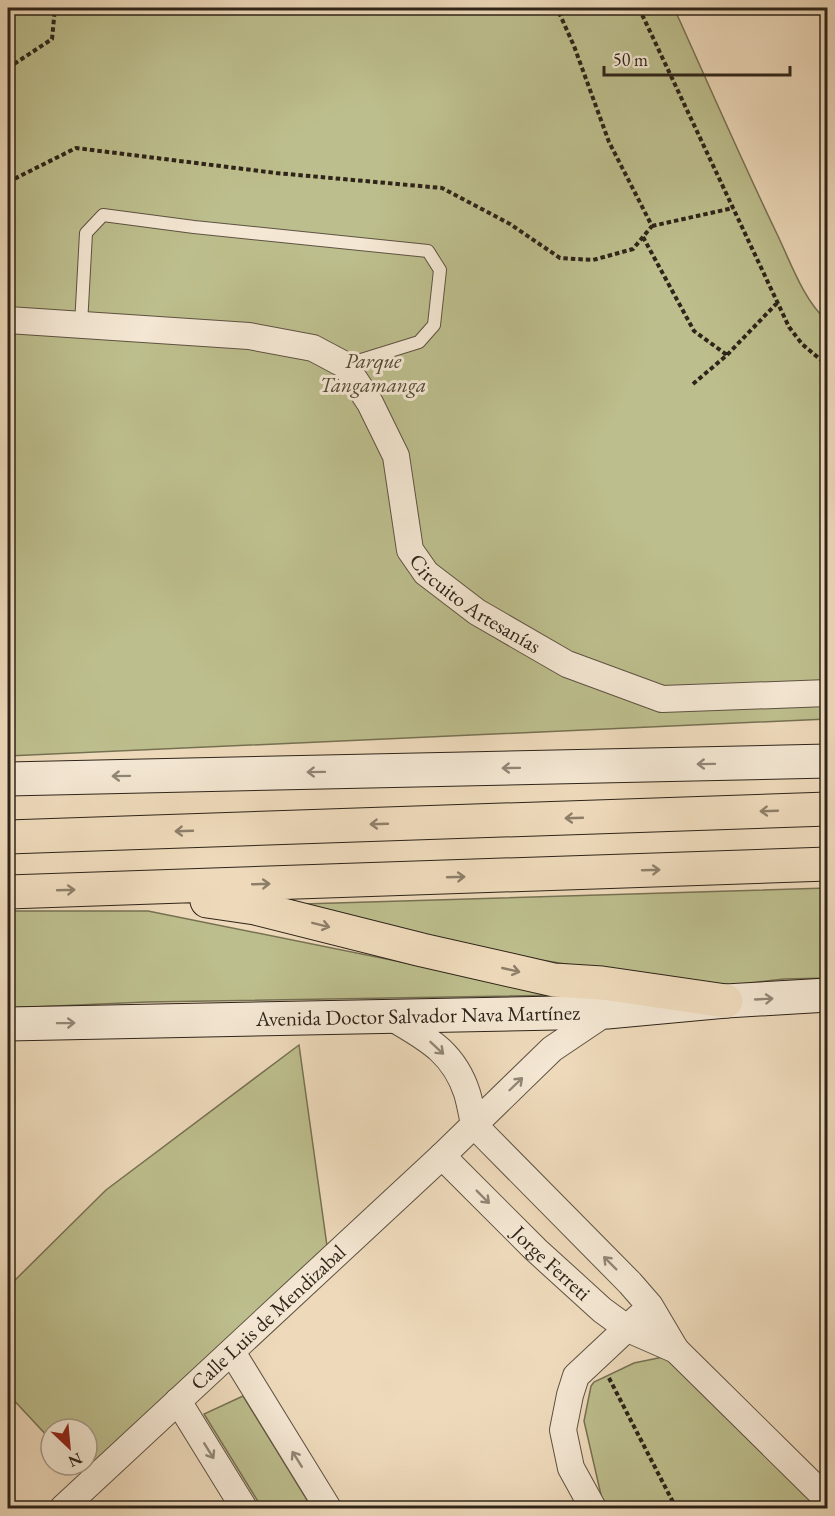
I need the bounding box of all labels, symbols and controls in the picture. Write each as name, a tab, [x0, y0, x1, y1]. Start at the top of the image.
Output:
scale bar	[604, 39, 790, 77]
text: 50 m	[613, 48, 648, 71]
park label: Parque Tangamanga	[320, 347, 426, 398]
street label: Circuito Artesanías	[404, 548, 546, 659]
one-way arrow	[697, 758, 717, 769]
one-way arrow	[502, 762, 522, 774]
one-way arrow	[307, 766, 327, 778]
one-way arrow	[112, 770, 132, 782]
one-way arrow	[760, 805, 780, 817]
one-way arrow	[565, 812, 585, 823]
one-way arrow	[370, 819, 390, 830]
one-way arrow	[175, 825, 195, 836]
one-way arrow	[640, 864, 660, 875]
one-way arrow	[445, 871, 465, 882]
one-way arrow	[250, 878, 270, 889]
one-way arrow	[55, 885, 75, 896]
one-way arrow	[311, 919, 330, 931]
one-way arrow	[500, 965, 520, 976]
one-way arrow	[754, 993, 774, 1004]
street label: Avenida Doctor Salvador Nava Martínez	[255, 999, 580, 1032]
one-way arrow	[55, 1017, 75, 1029]
one-way arrow	[430, 1041, 445, 1055]
one-way arrow	[508, 1077, 523, 1091]
one-way arrow	[476, 1190, 491, 1205]
street label: Jorge Ferreti	[505, 1218, 597, 1306]
street label: Calle Luis de Mendizabal	[185, 1238, 351, 1396]
one-way arrow	[603, 1255, 618, 1270]
north arrow	[39, 1417, 99, 1477]
one-way arrow	[203, 1442, 215, 1459]
text: N	[65, 1448, 86, 1472]
one-way arrow	[291, 1451, 303, 1468]

